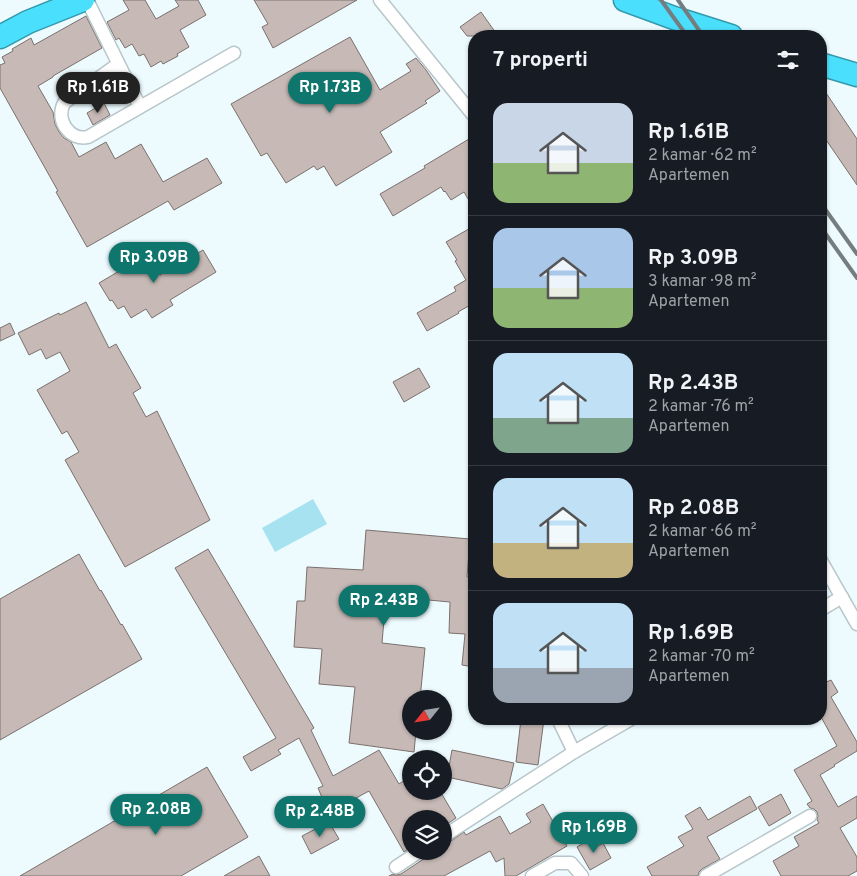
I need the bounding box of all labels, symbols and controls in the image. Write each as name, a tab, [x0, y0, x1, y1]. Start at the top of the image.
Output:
icon: filters	[774, 46, 802, 74]
text: 7 properti	[493, 47, 588, 74]
pin: Rp 1.61B	[46, 72, 150, 114]
pin: Rp 1.73B	[278, 72, 382, 114]
text: Rp 1.61B	[67, 78, 129, 98]
text: Rp 1.73B	[299, 78, 361, 98]
text: Rp 1.61B	[648, 119, 729, 146]
icon: home	[533, 123, 593, 183]
text: 2 kamar · 62 m²	[648, 146, 757, 166]
text: Apartemen	[648, 166, 729, 186]
pin: Rp 3.09B	[102, 242, 206, 284]
text: Rp 3.09B	[648, 245, 738, 272]
text: Rp 3.09B	[120, 248, 188, 268]
icon: home	[533, 248, 593, 308]
text: 3 kamar · 98 m²	[648, 272, 757, 292]
text: Apartemen	[648, 292, 729, 312]
text: Rp 2.43B	[648, 370, 738, 397]
icon: home	[533, 373, 593, 433]
text: 2 kamar · 76 m²	[648, 397, 754, 417]
text: Apartemen	[648, 417, 729, 437]
text: Rp 2.08B	[648, 495, 739, 522]
icon: home	[533, 498, 593, 558]
text: 2 kamar · 66 m²	[648, 522, 756, 542]
text: Apartemen	[648, 542, 729, 562]
pin: Rp 2.43B	[332, 584, 436, 627]
text: Rp 2.43B	[350, 591, 418, 611]
text: Rp 1.69B	[648, 620, 734, 647]
icon: home	[533, 623, 593, 683]
text: 2 kamar · 70 m²	[648, 647, 755, 667]
text: Apartemen	[648, 667, 729, 687]
north arrow	[402, 690, 452, 740]
map controls	[402, 690, 452, 860]
button: locate	[402, 750, 452, 800]
pin: Rp 2.08B	[104, 794, 208, 836]
pin: Rp 2.48B	[268, 796, 372, 838]
text: Rp 2.08B	[121, 800, 191, 820]
text: Rp 2.48B	[285, 802, 355, 822]
button: layers	[402, 810, 452, 860]
pin: Rp 1.69B	[542, 812, 646, 854]
text: Rp 1.69B	[561, 818, 627, 838]

